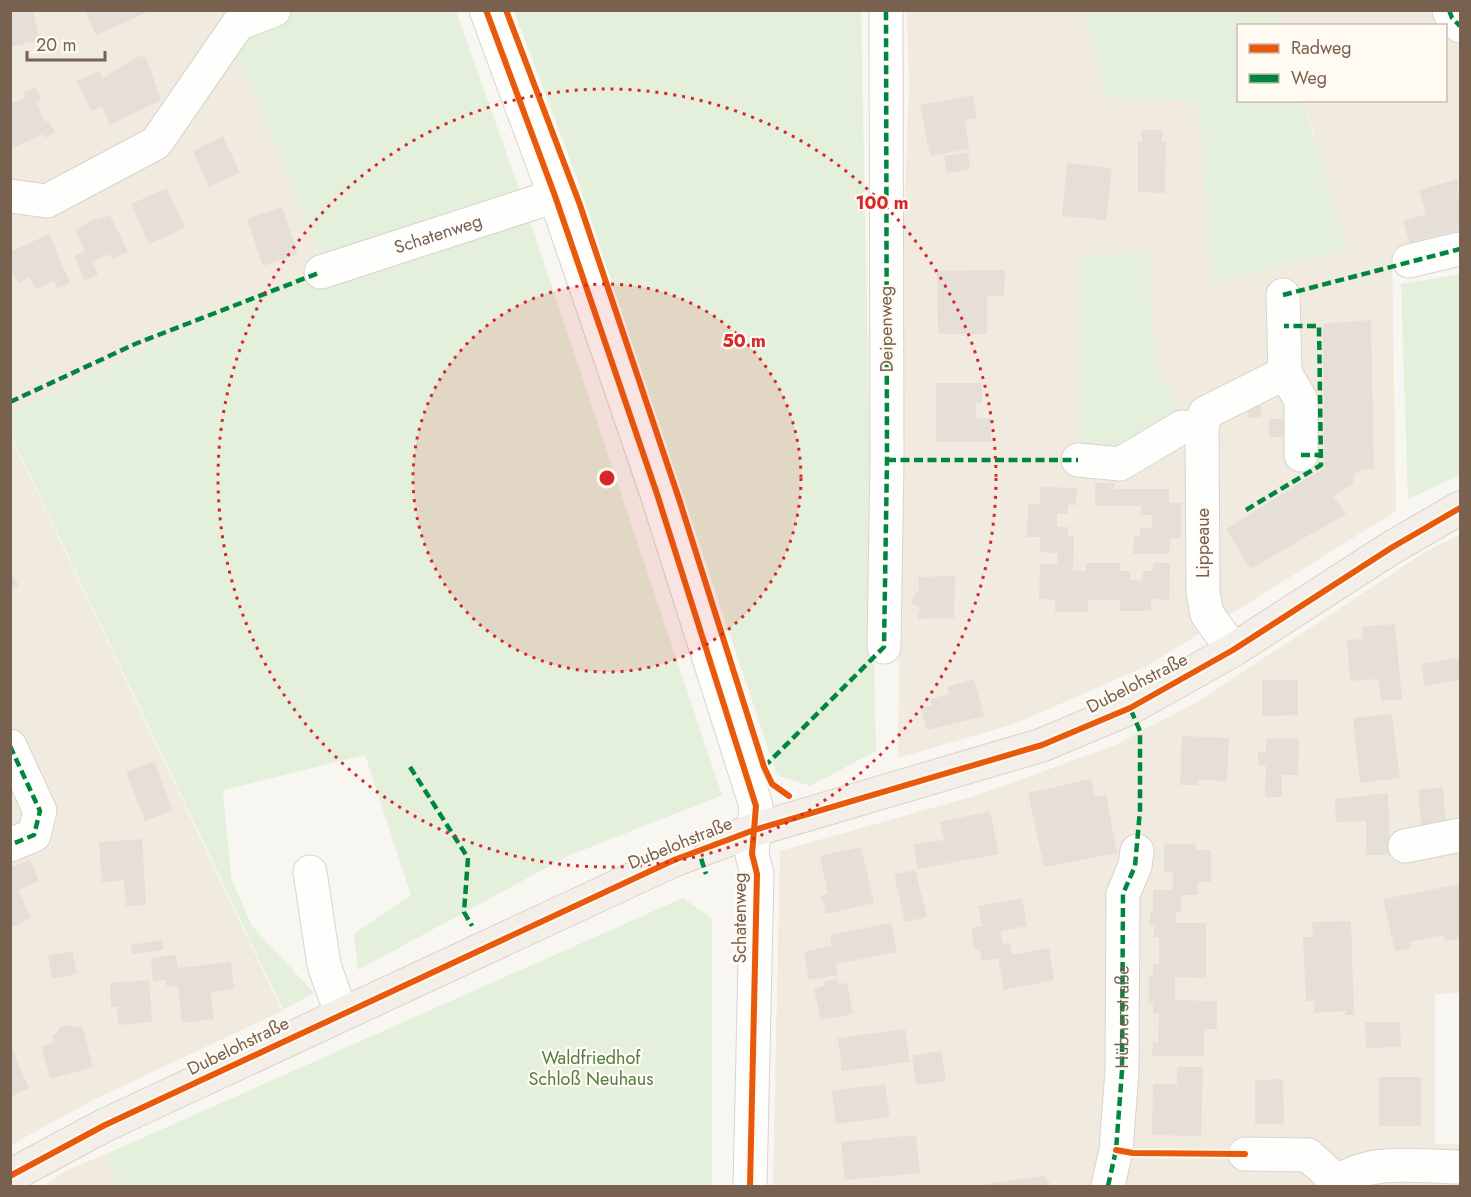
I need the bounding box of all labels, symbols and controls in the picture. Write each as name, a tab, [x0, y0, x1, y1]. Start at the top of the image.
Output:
scale bar	[27, 24, 105, 62]
legend	[1237, 24, 1447, 102]
text: 20 m	[36, 32, 76, 58]
text: Radweg	[1291, 35, 1352, 61]
text: Weg	[1291, 65, 1327, 91]
text: 100 m	[855, 190, 909, 216]
street label: Schatenweg	[391, 208, 485, 260]
street label: Deipenweg	[872, 285, 900, 373]
text: 50 m	[722, 328, 766, 354]
centre of rings	[597, 468, 617, 488]
street label: Lippeaue	[1190, 508, 1216, 578]
street label: Dubelohstraße	[1082, 646, 1192, 720]
street label: Dubelohstraße	[624, 810, 736, 876]
street label: Schatenweg	[727, 872, 753, 964]
street label: Hübnerstraße	[1109, 965, 1136, 1069]
street label: Dubelohstraße	[183, 1010, 293, 1082]
park label: Waldfriedhof Schloß Neuhaus	[529, 1045, 653, 1092]

